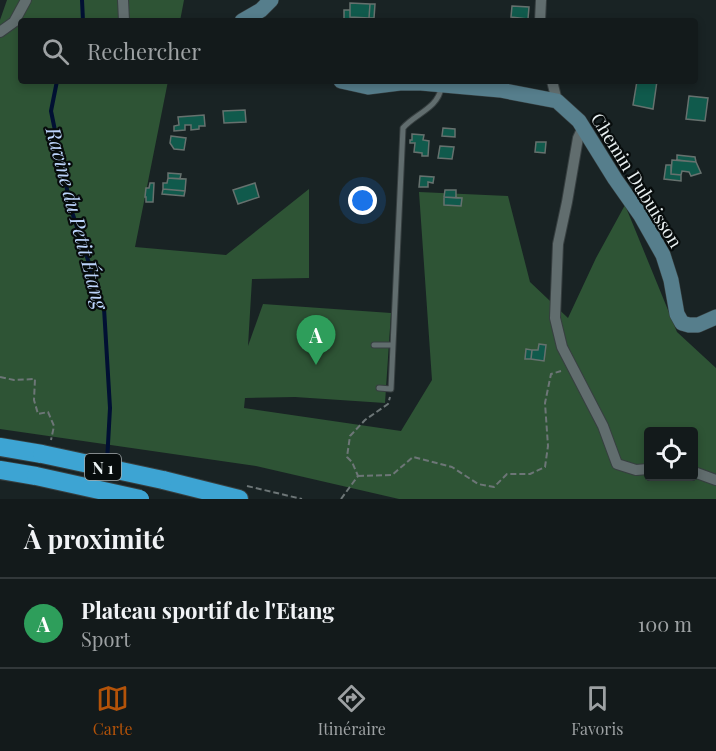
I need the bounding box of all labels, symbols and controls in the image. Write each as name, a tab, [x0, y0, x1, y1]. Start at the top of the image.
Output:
search box	[18, 18, 698, 84]
icon: search	[39, 35, 72, 68]
text: Rechercher	[87, 36, 201, 66]
street label: Chemin Dubuisson	[586, 108, 688, 252]
water label: Ravine du Petit Étang	[40, 123, 116, 314]
your location	[348, 186, 377, 215]
pin: A	[296, 316, 336, 365]
map controls	[644, 427, 698, 481]
button: locate	[644, 427, 698, 481]
road number: N 1	[85, 454, 121, 480]
text: À proximité	[24, 521, 165, 556]
text: Plateau sportif de l'Etang	[81, 595, 335, 625]
text: A	[37, 610, 50, 637]
text: 100 m	[638, 610, 692, 637]
text: Sport	[81, 625, 130, 652]
tab: Carte	[93, 682, 133, 739]
tab: Itinéraire	[318, 682, 386, 739]
tab: Favoris	[571, 682, 623, 739]

